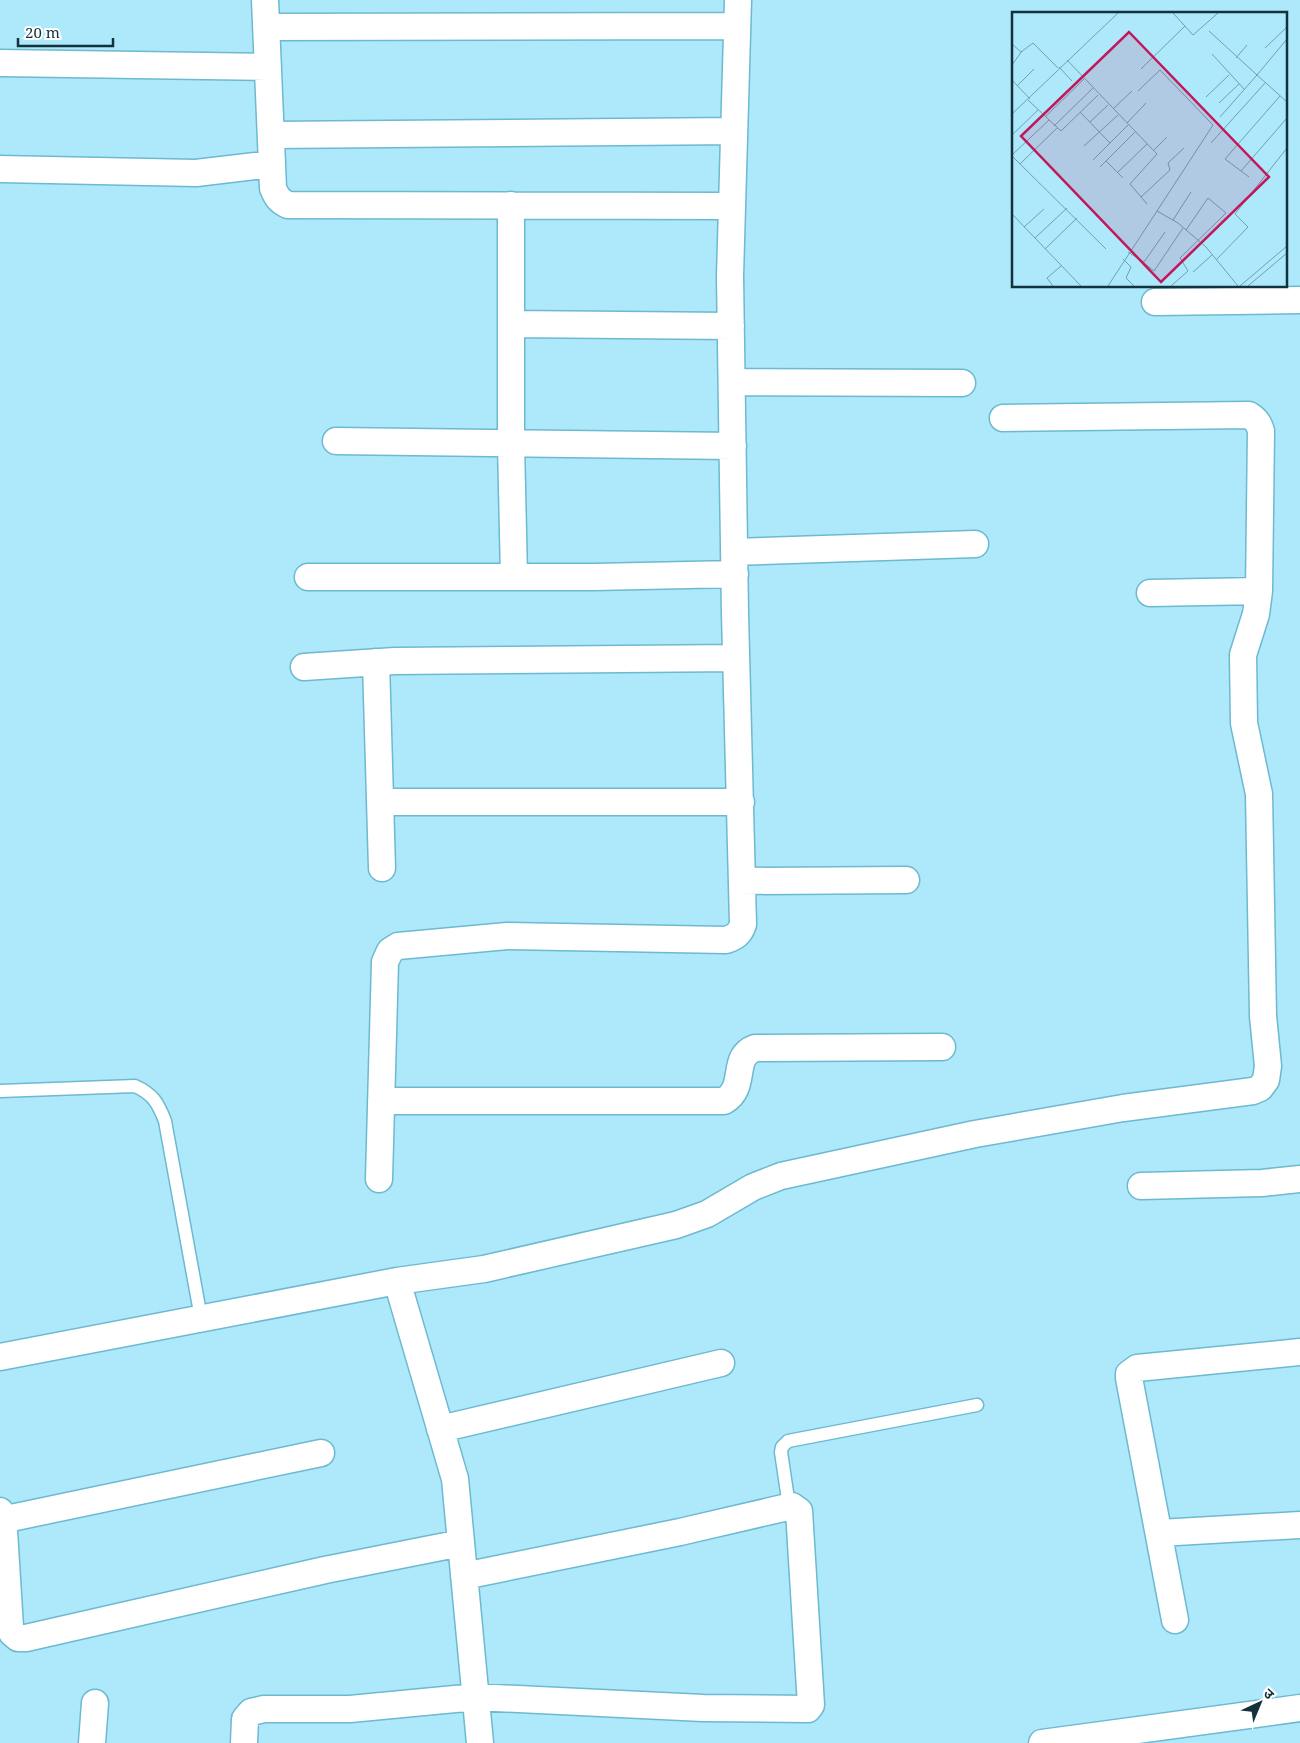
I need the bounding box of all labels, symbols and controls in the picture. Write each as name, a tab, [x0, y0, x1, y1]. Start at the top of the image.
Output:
inset map	[1012, 12, 1288, 288]
scale bar	[18, 15, 112, 47]
text: 20 m	[25, 22, 60, 42]
north arrow	[1235, 1678, 1285, 1728]
text: उ	[1260, 1684, 1280, 1704]

